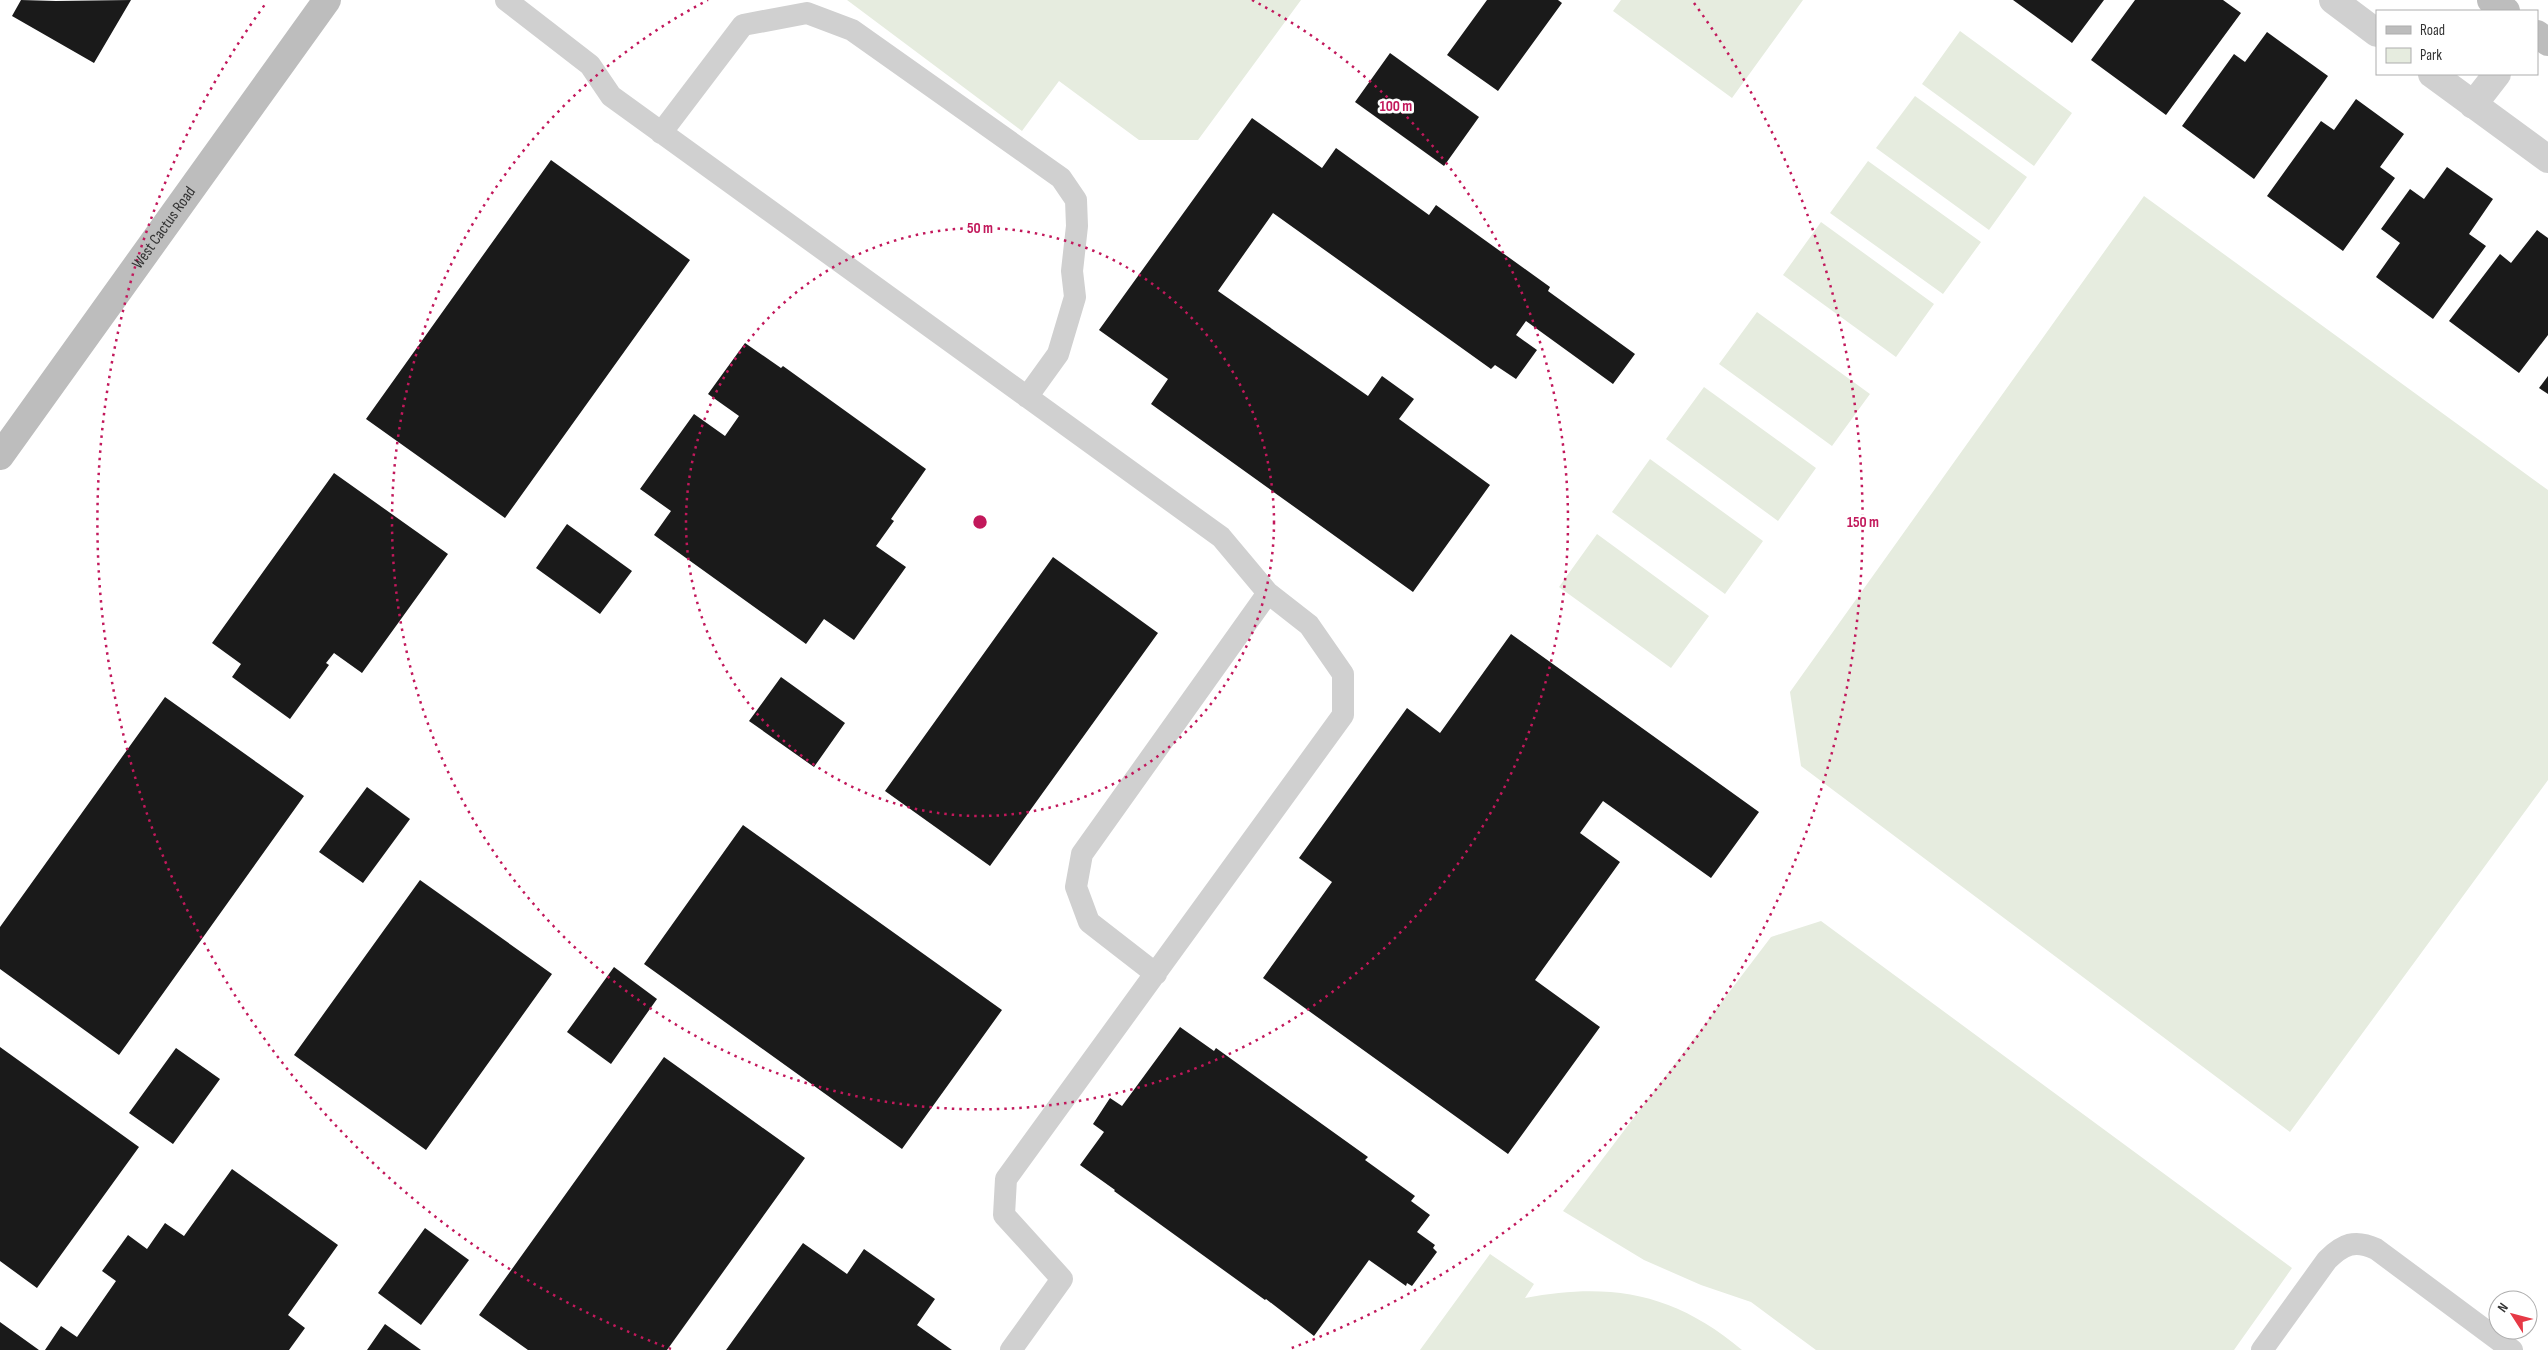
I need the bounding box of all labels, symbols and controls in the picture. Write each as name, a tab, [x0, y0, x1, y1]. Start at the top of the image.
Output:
legend	[2376, 10, 2538, 75]
text: Road	[2420, 21, 2445, 40]
text: Park	[2420, 46, 2442, 65]
text: 100 m	[1380, 97, 1412, 116]
street label: West Cactus Road	[128, 183, 200, 272]
text: 50 m	[967, 219, 993, 238]
centre of rings	[971, 513, 989, 531]
text: 150 m	[1847, 513, 1879, 532]
north arrow	[2488, 1290, 2538, 1340]
text: N	[2494, 1300, 2512, 1316]

